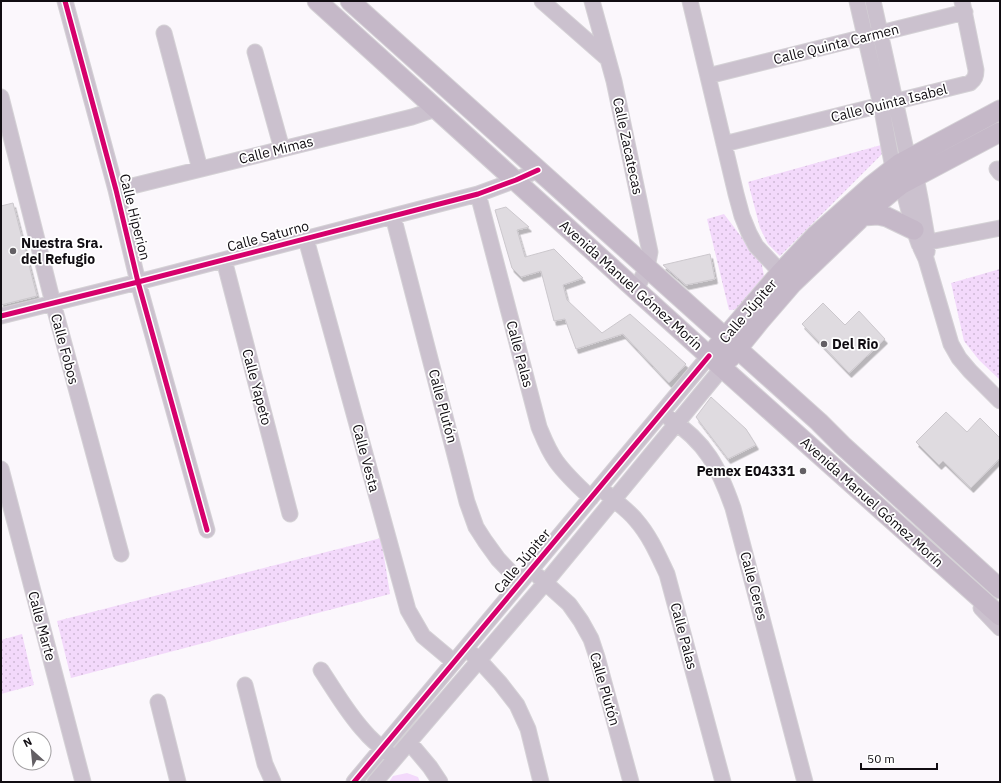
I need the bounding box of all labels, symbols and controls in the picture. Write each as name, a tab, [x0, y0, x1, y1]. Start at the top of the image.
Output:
street label: Calle Quinta Carmen	[771, 20, 901, 68]
street label: Calle Quinta Isabel	[829, 80, 949, 126]
street label: Calle Zacatecas	[609, 96, 647, 196]
street label: Calle Mimas	[237, 132, 315, 168]
street label: Calle Hiperion	[116, 172, 154, 262]
street label: Calle Saturno	[225, 216, 311, 256]
street label: Avenida Manuel Gómez Morín	[556, 216, 706, 354]
place label: Nuestra Sra. del Refugio	[21, 234, 103, 268]
marker: Nuestra Sra. del Refugio	[8, 246, 18, 256]
street label: Calle Júpiter	[715, 275, 781, 347]
street label: Calle Fobos	[47, 312, 83, 387]
street label: Calle Palas	[502, 319, 538, 390]
place label: Del Rio	[832, 335, 879, 353]
marker: Del Rio	[819, 339, 829, 349]
street label: Calle Yapeto	[238, 347, 276, 427]
street label: Calle Plutón	[425, 367, 461, 445]
street label: Calle Vesta	[348, 422, 384, 494]
street label: Avenida Manuel Gómez Morín	[797, 433, 947, 571]
place label: Pemex E04331	[696, 462, 796, 480]
marker: Pemex E04331	[798, 466, 808, 476]
street label: Calle Júpiter	[490, 525, 554, 597]
street label: Calle Ceres	[736, 550, 772, 623]
street label: Calle Marte	[24, 589, 60, 663]
street label: Calle Palas	[666, 601, 702, 672]
street label: Calle Plutón	[586, 650, 624, 728]
north arrow	[12, 731, 52, 771]
text: N	[21, 734, 34, 750]
scale bar	[861, 745, 937, 771]
text: 50 m	[867, 751, 895, 766]

